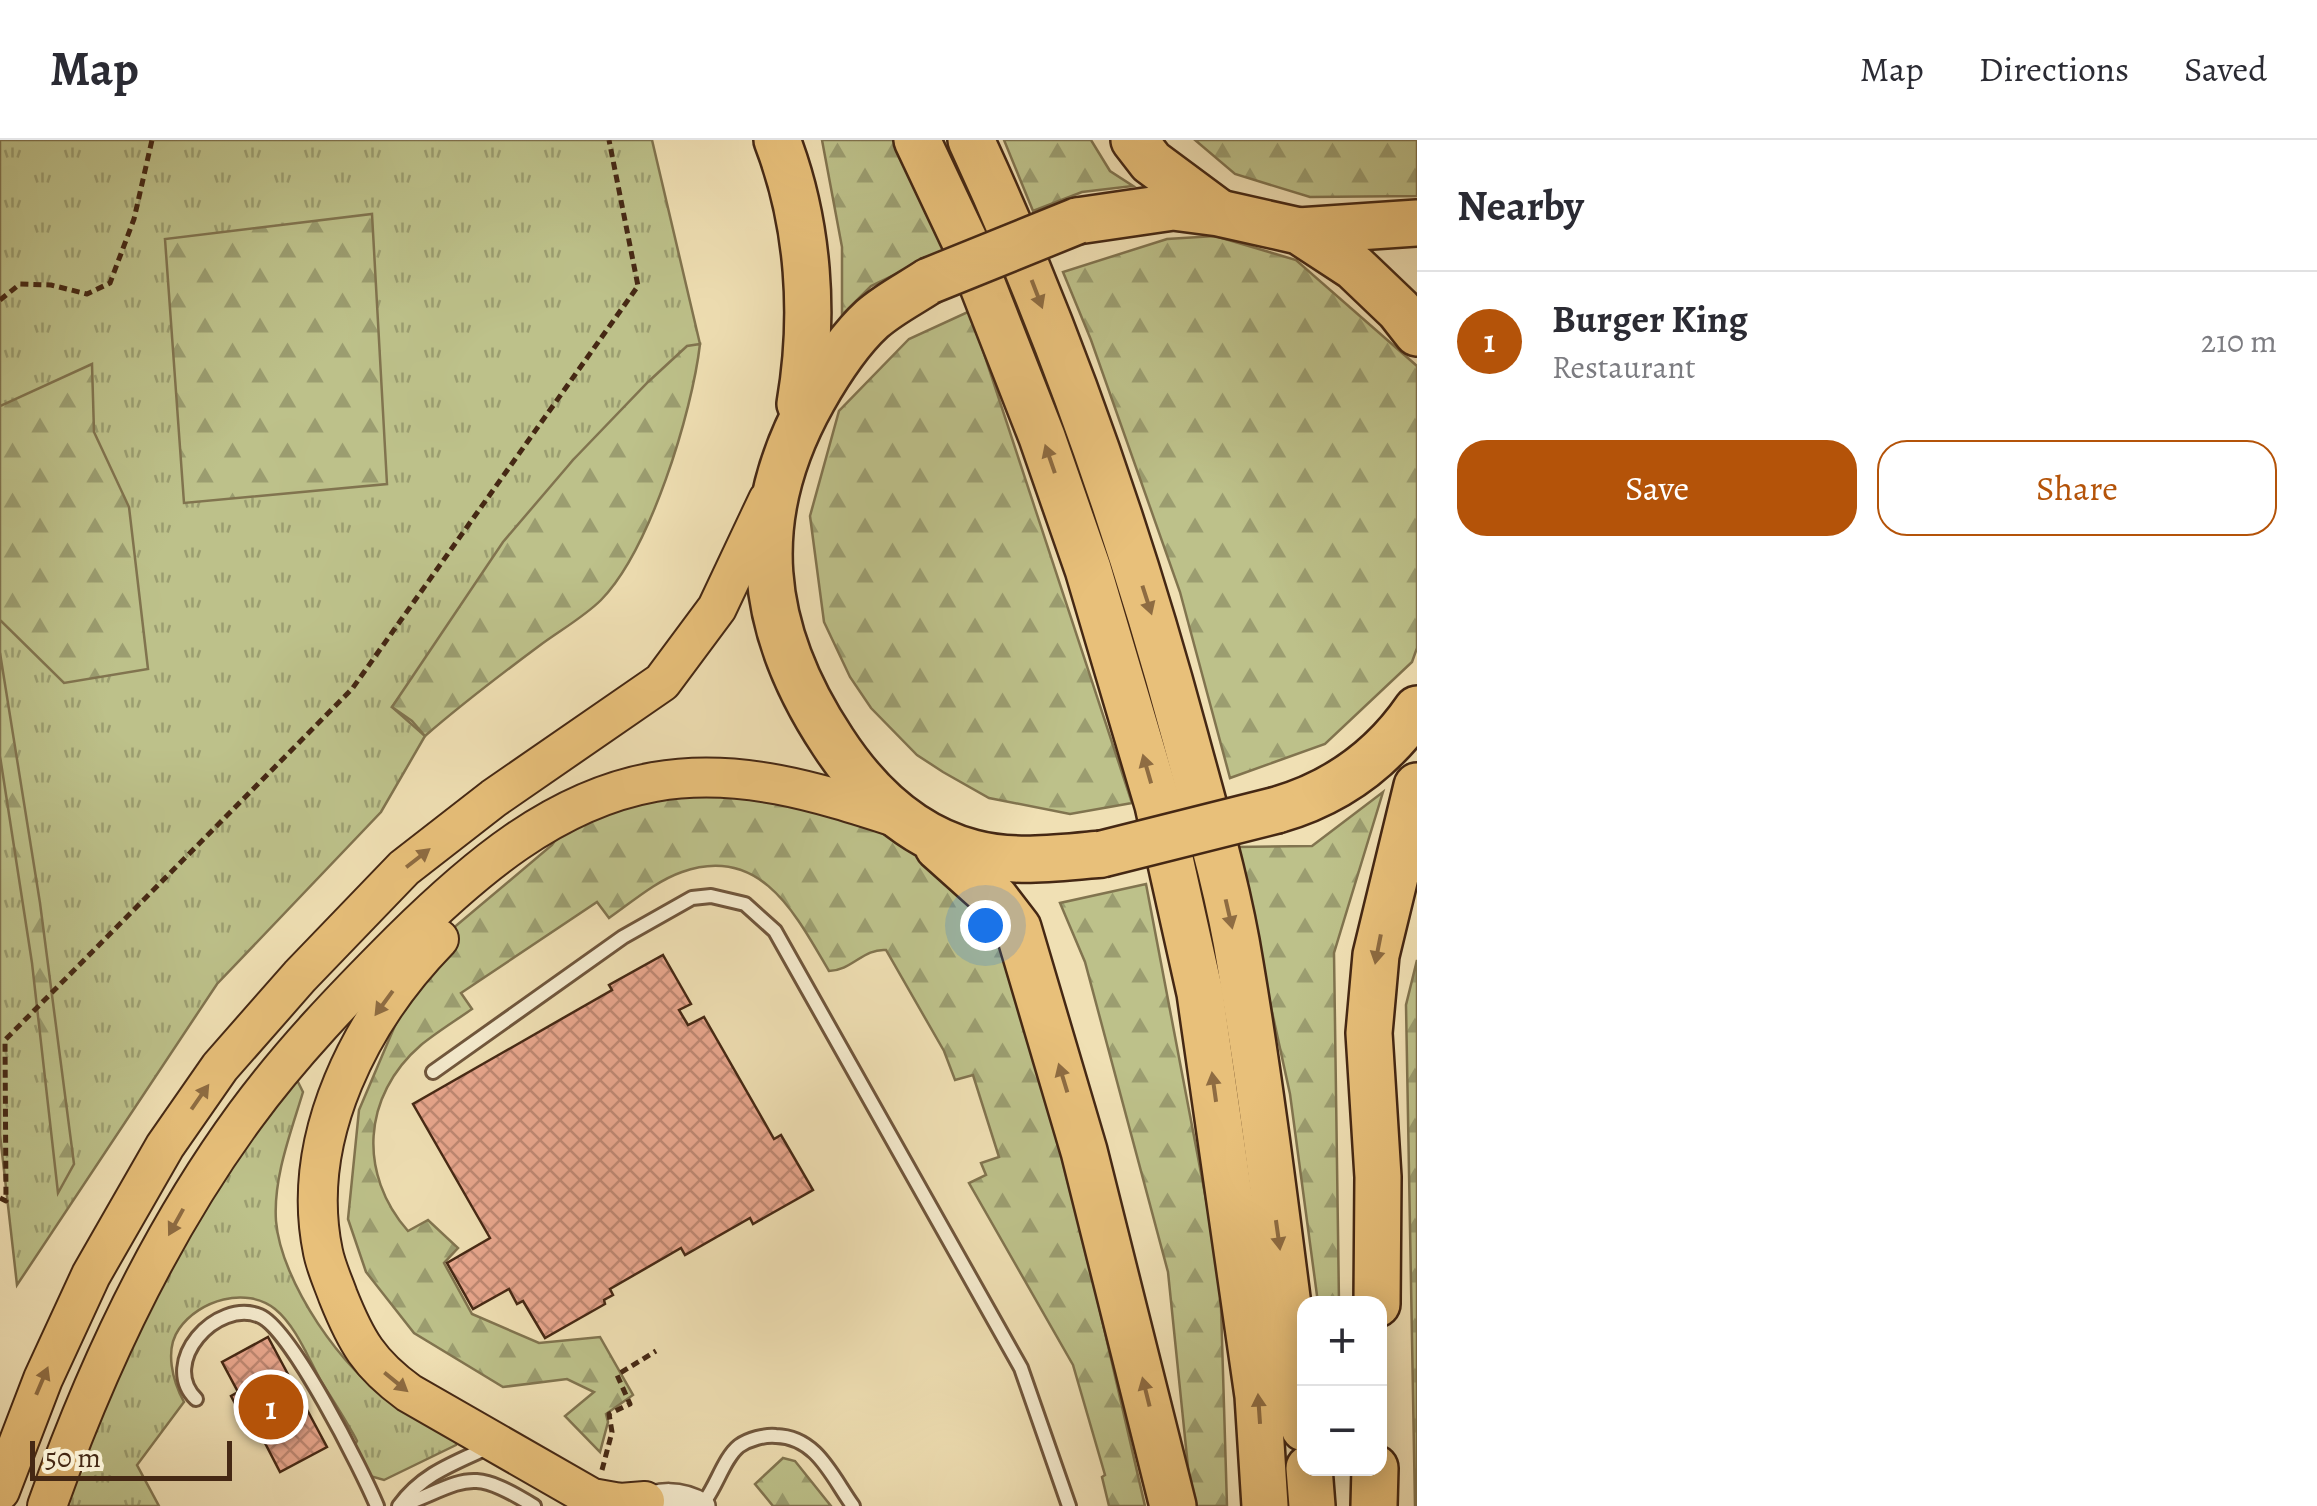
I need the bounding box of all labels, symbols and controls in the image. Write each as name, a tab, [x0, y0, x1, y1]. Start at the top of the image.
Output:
text: Map	[50, 36, 139, 102]
text: Map	[1860, 45, 1924, 93]
text: Directions	[1979, 45, 2129, 93]
text: Saved	[2184, 45, 2267, 93]
text: Nearby	[1457, 177, 1584, 234]
one-way arrow	[1030, 279, 1046, 309]
text: Burger King	[1552, 293, 1748, 345]
text: 1	[1484, 319, 1495, 363]
text: 210 m	[2201, 319, 2277, 363]
text: Restaurant	[1552, 345, 1696, 389]
button: Save	[1457, 440, 1857, 536]
button: Share	[1877, 440, 2277, 536]
one-way arrow	[1042, 444, 1057, 474]
one-way arrow	[1140, 585, 1155, 615]
one-way arrow	[1139, 753, 1154, 784]
one-way arrow	[405, 848, 431, 868]
one-way arrow	[1222, 899, 1237, 930]
your location	[960, 900, 1011, 951]
one-way arrow	[1370, 934, 1385, 965]
one-way arrow	[375, 990, 395, 1017]
one-way arrow	[1055, 1062, 1070, 1092]
one-way arrow	[1205, 1071, 1221, 1102]
one-way arrow	[190, 1084, 209, 1111]
one-way arrow	[167, 1207, 184, 1236]
one-way arrow	[1270, 1220, 1286, 1251]
map controls	[1297, 1296, 1387, 1476]
button: +	[1297, 1296, 1387, 1386]
one-way arrow	[35, 1366, 51, 1396]
pin: 1	[238, 1370, 304, 1444]
one-way arrow	[383, 1371, 408, 1392]
one-way arrow	[1138, 1376, 1154, 1407]
button: −	[1297, 1386, 1387, 1476]
one-way arrow	[1251, 1392, 1267, 1424]
scale bar	[30, 1436, 232, 1480]
text: 50 m	[45, 1439, 101, 1477]

